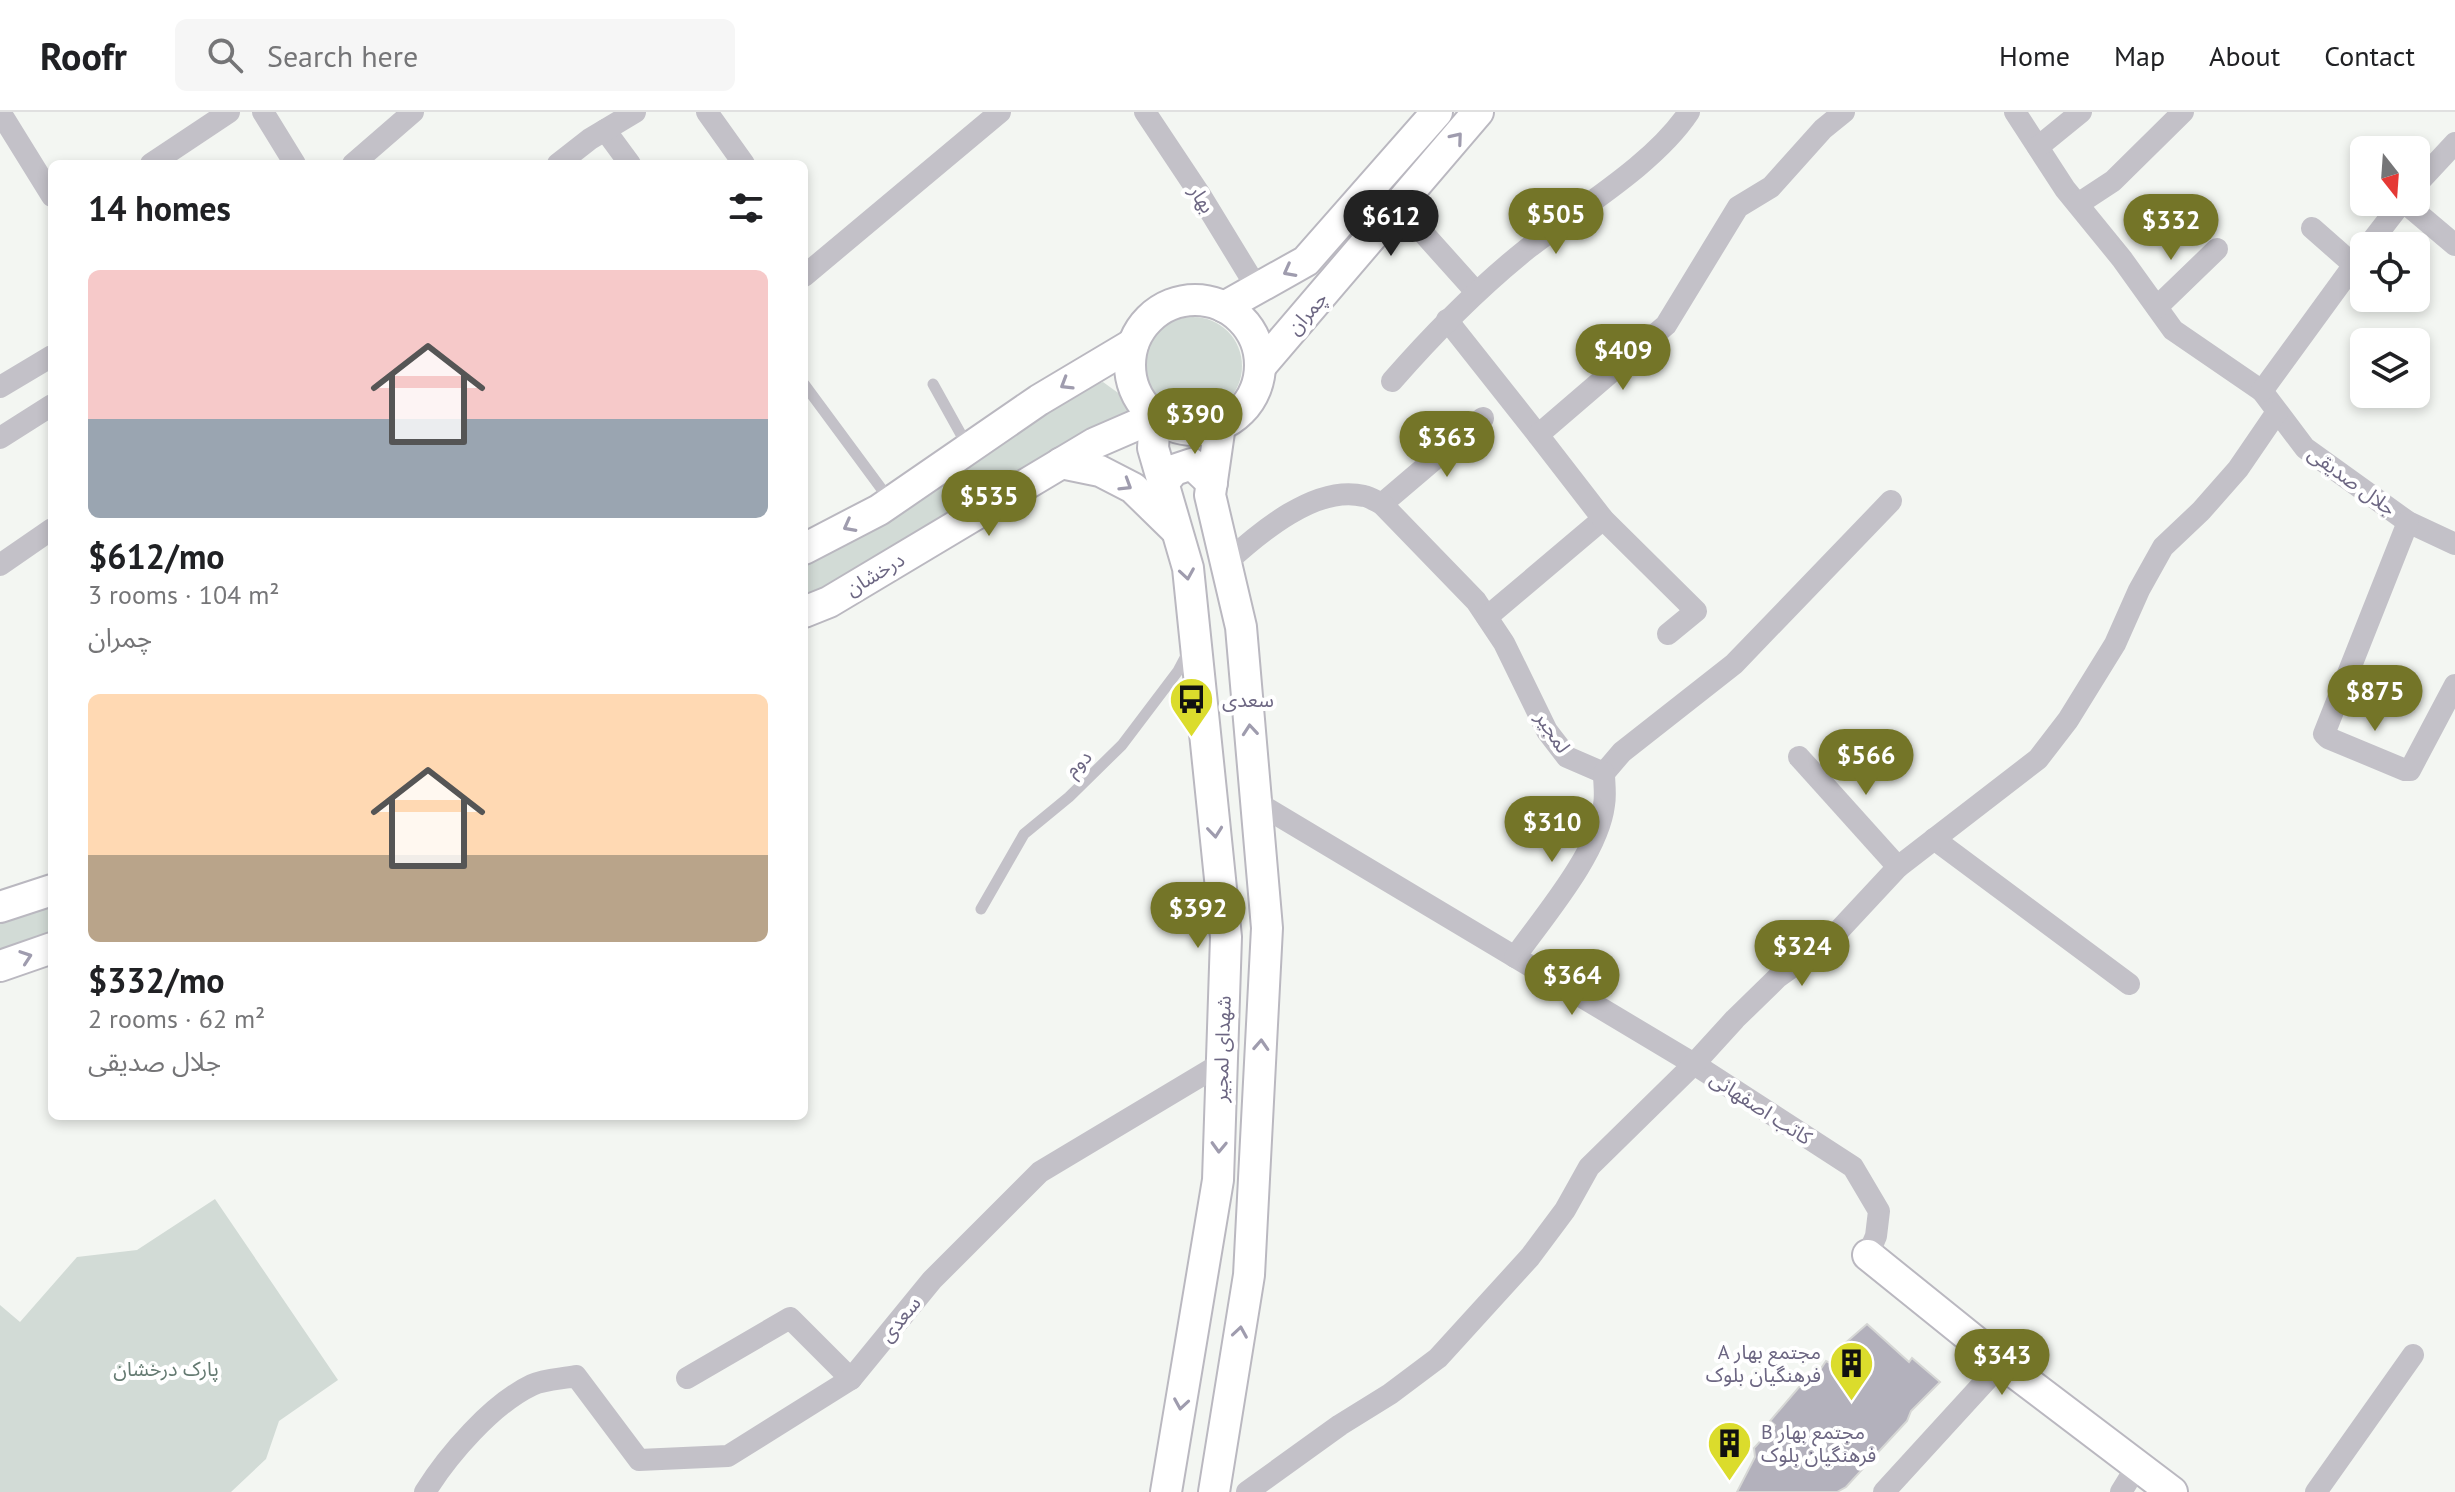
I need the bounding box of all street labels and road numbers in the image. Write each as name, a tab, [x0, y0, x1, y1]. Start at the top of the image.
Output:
street label: بهار	[1183, 179, 1221, 218]
street label: چمران	[1281, 286, 1333, 340]
street label: جلال صدیقی	[2303, 440, 2401, 522]
street label: درخشان	[841, 546, 909, 602]
street label: لمجیر	[1529, 705, 1576, 758]
street label: دوم	[1059, 744, 1099, 784]
street label: شهدای لمجیر	[1207, 995, 1237, 1104]
street label: کاتب اصفهانی	[1705, 1065, 1817, 1151]
street label: سعدی	[874, 1291, 926, 1347]

